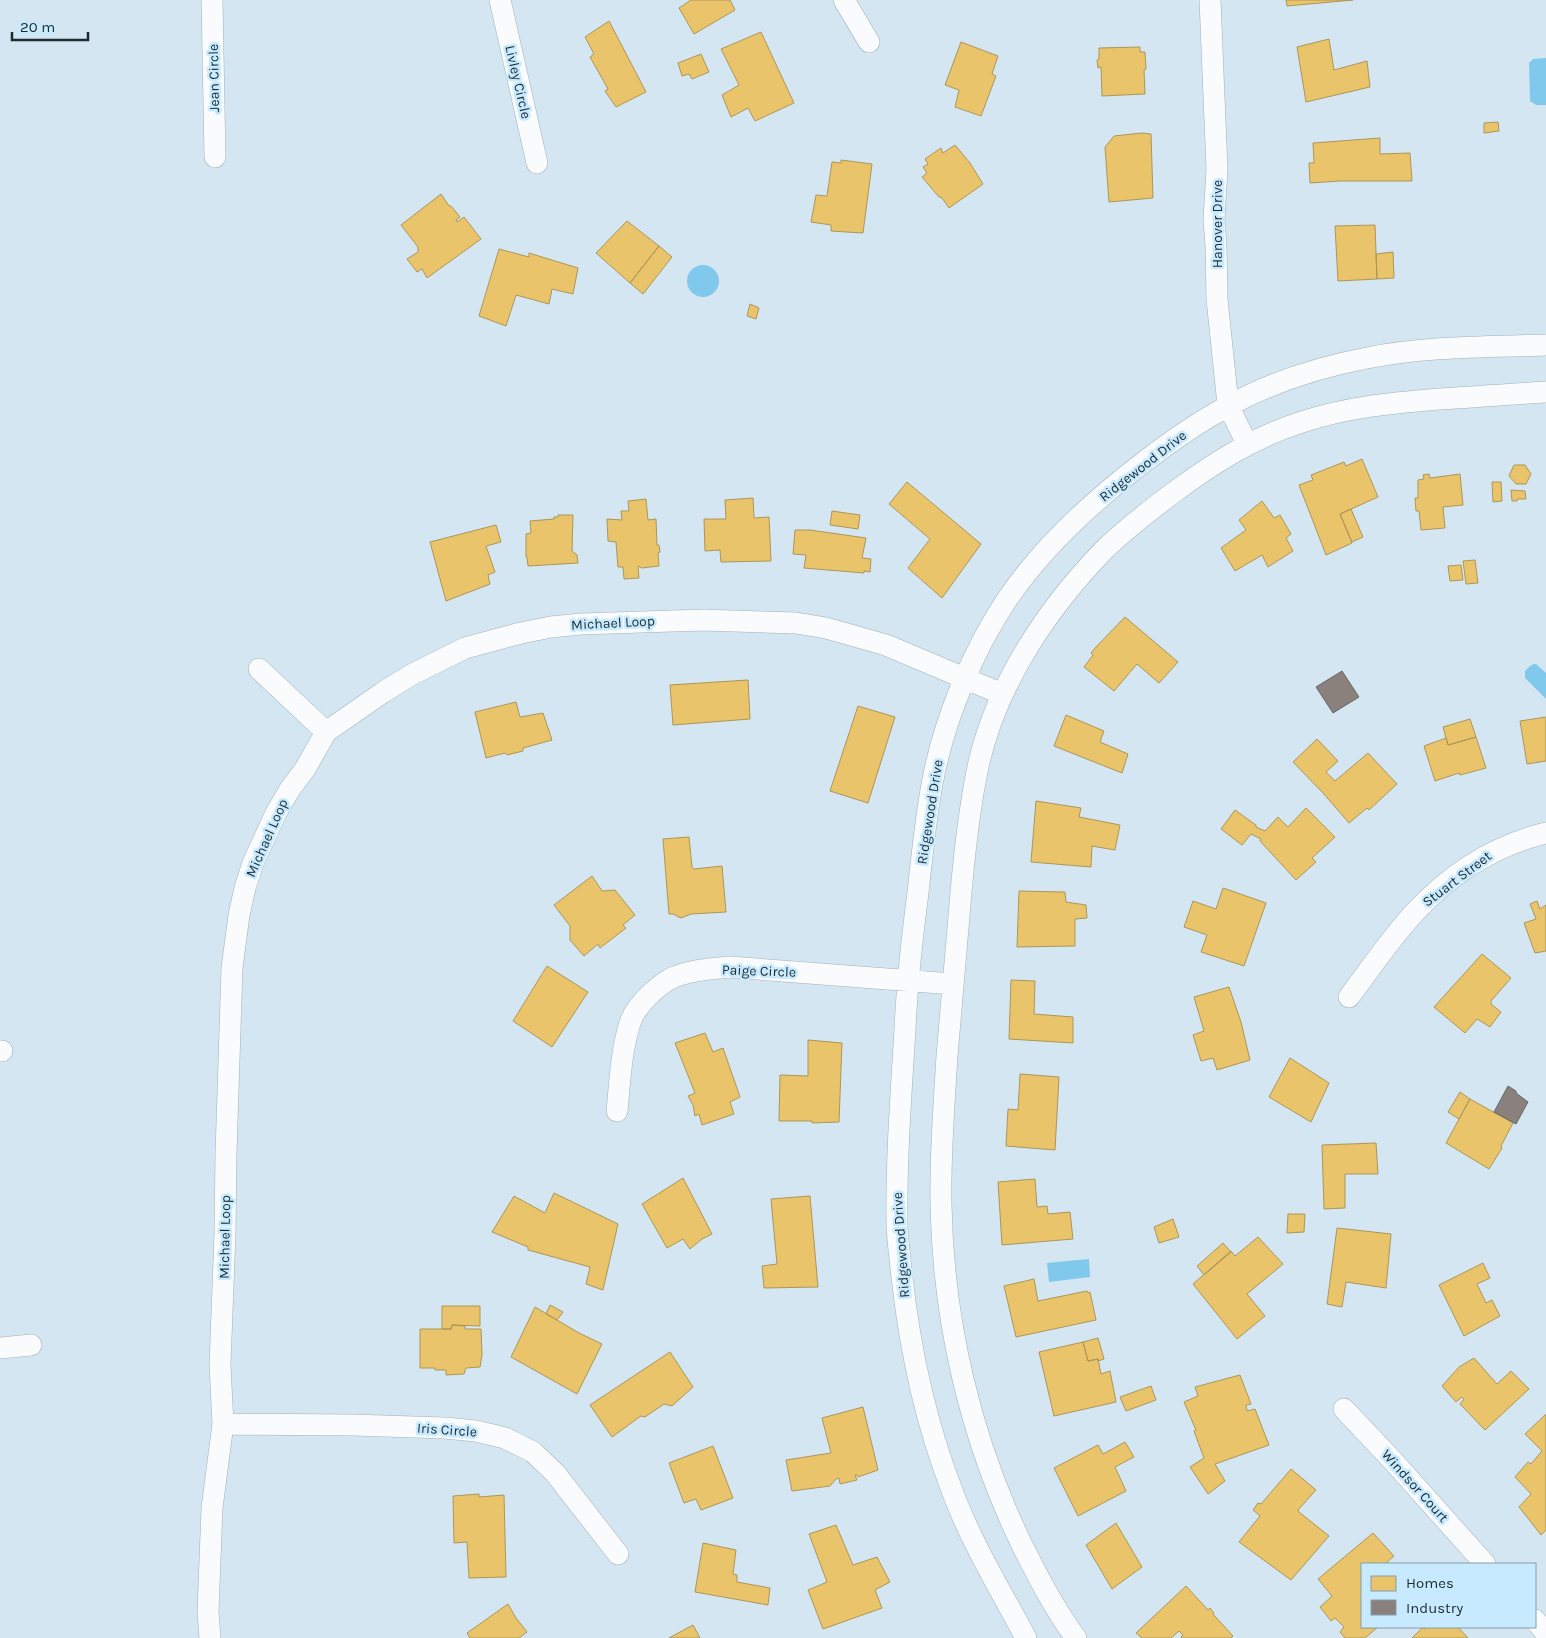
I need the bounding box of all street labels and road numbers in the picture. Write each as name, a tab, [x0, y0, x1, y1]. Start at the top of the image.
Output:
street label: Jean Circle	[205, 44, 223, 112]
street label: Livley Circle	[501, 44, 535, 120]
street label: Hanover Drive	[1209, 180, 1226, 268]
street label: Ridgewood Drive	[1096, 427, 1190, 505]
street label: Michael Loop	[571, 612, 655, 634]
street label: Ridgewood Drive	[913, 758, 947, 866]
street label: Michael Loop	[242, 796, 292, 880]
street label: Stuart Street	[1419, 848, 1495, 910]
street label: Paige Circle	[722, 961, 796, 981]
street label: Ridgewood Drive	[889, 1192, 913, 1298]
street label: Michael Loop	[216, 1195, 234, 1279]
street label: Iris Circle	[416, 1419, 478, 1441]
street label: Windsor Court	[1378, 1446, 1452, 1526]

